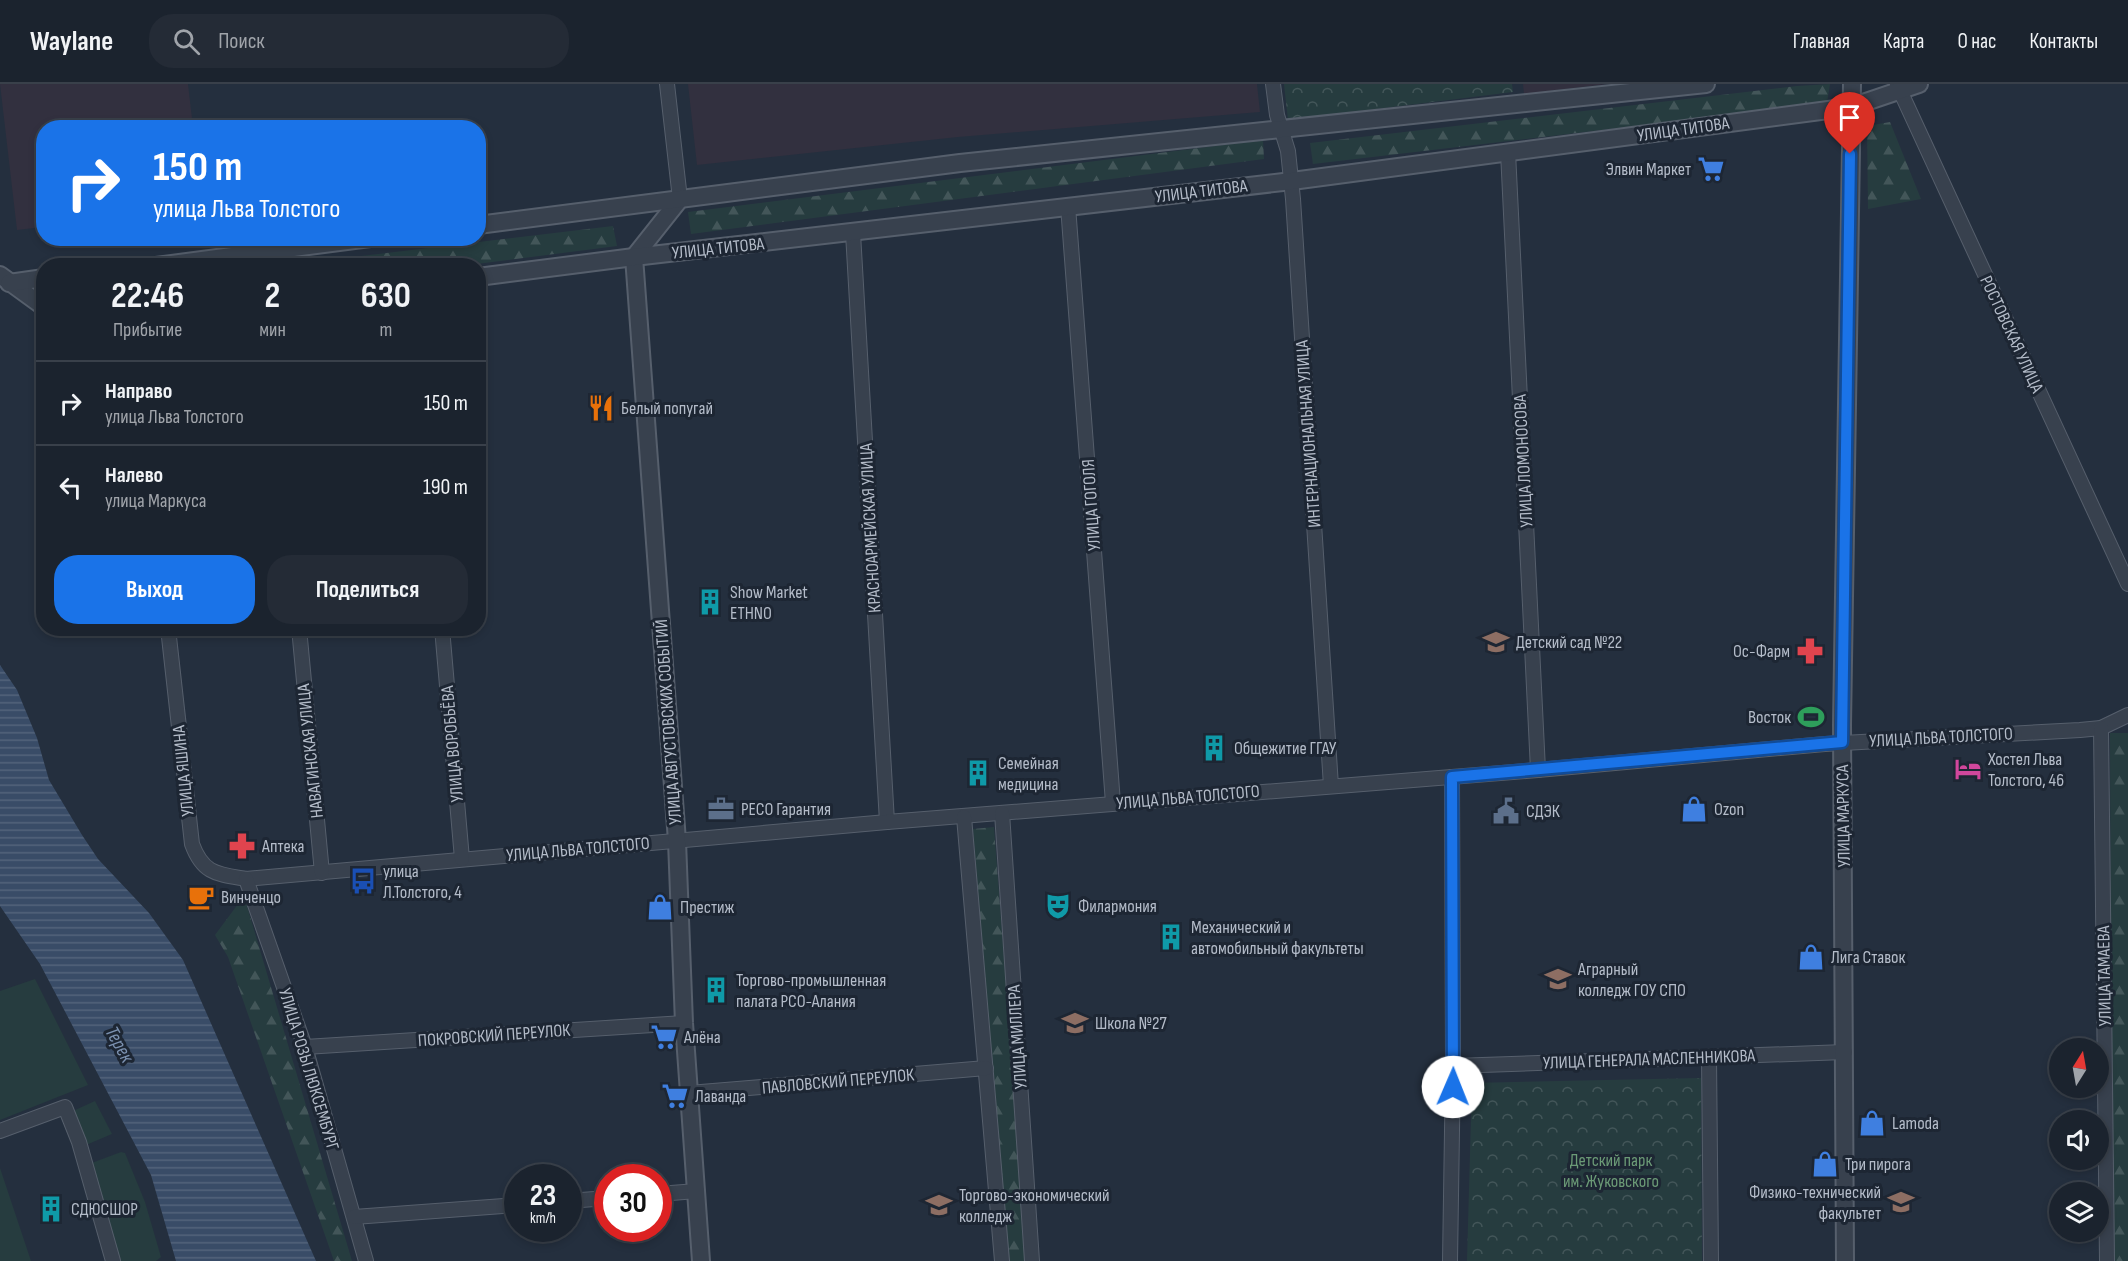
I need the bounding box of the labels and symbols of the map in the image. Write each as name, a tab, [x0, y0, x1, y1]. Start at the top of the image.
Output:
pin	[1824, 92, 1875, 154]
street label: УЛИЦА ТИТОВА	[1636, 113, 1731, 146]
supermarket icon: Элвин Маркет	[1696, 154, 1726, 184]
place label: Элвин Маркет	[1606, 159, 1691, 180]
street label: УЛИЦА ТИТОВА	[1154, 175, 1249, 208]
street label: УЛИЦА ТИТОВА	[671, 233, 766, 264]
street label: РОСТОВСКАЯ УЛИЦА	[1975, 272, 2048, 396]
street label: ИНТЕРНАЦИОНАЛЬНАЯ УЛИЦА	[1291, 339, 1326, 528]
restaurant icon: Белый попугай	[586, 393, 616, 423]
street label: УЛИЦА ЛОМОНОСОВА	[1510, 394, 1537, 528]
place label: Белый попугай	[621, 398, 713, 419]
street label: КРАСНОАРМЕЙСКАЯ УЛИЦА	[856, 442, 885, 613]
street label: УЛИЦА ГОГОЛЯ	[1078, 458, 1105, 551]
place label: Show Market ETHNO	[730, 582, 808, 624]
building icon: Show Market ETHNO	[695, 587, 725, 617]
street label: УЛИЦА АВГУСТОВСКИХ СОБЫТИЙ	[651, 619, 686, 825]
school or university icon: Детский сад №22	[1481, 627, 1511, 657]
place label: Детский сад №22	[1516, 632, 1622, 653]
pharmacy icon: Ос-Фарм	[1795, 636, 1825, 666]
place label: Ос-Фарм	[1733, 641, 1790, 662]
street label: НАВАГИНСКАЯ УЛИЦА	[293, 682, 328, 819]
street label: УЛИЦА ВОРОБЬЁВА	[437, 684, 468, 803]
sports icon: Восток	[1796, 702, 1826, 732]
place label: Восток	[1748, 707, 1791, 728]
street label: УЛИЦА ЛЬВА ТОЛСТОГО	[1869, 723, 2013, 752]
street label: УЛИЦА ЯШИНА	[168, 724, 199, 817]
building icon: Общежитие ГГАУ	[1199, 733, 1229, 763]
place label: Общежитие ГГАУ	[1234, 738, 1337, 759]
place label: Хостел Льва Толстого, 46	[1987, 749, 2064, 791]
place label: Семейная медицина	[998, 753, 1059, 795]
hotel icon: Хостел Льва Толстого, 46	[1953, 754, 1983, 784]
building icon: Семейная медицина	[963, 758, 993, 788]
street label: УЛИЦА МАРКУСА	[1832, 764, 1855, 868]
street label: УЛИЦА ЛЬВА ТОЛСТОГО	[1115, 781, 1261, 814]
office icon: РЕСО Гарантия	[706, 794, 736, 824]
shop icon: Ozon	[1679, 794, 1709, 824]
public building icon: СДЭК	[1491, 796, 1521, 826]
place label: РЕСО Гарантия	[741, 799, 831, 820]
place label: Ozon	[1714, 799, 1744, 820]
place label: СДЭК	[1526, 801, 1561, 822]
pharmacy icon: Аптека	[227, 831, 257, 861]
street label: УЛИЦА ЛЬВА ТОЛСТОГО	[505, 833, 651, 866]
place label: Аптека	[261, 836, 304, 857]
place label: улица Л.Толстого, 4	[383, 861, 462, 903]
bus stop icon: улица Л.Толстого, 4	[348, 866, 378, 896]
cafe icon: Винченцо	[186, 882, 216, 912]
place label: Винченцо	[221, 887, 281, 908]
theatre icon: Филармония	[1043, 891, 1073, 921]
shop icon: Престиж	[645, 892, 675, 922]
place label: Филармония	[1078, 896, 1157, 917]
place label: Престиж	[680, 897, 735, 918]
place label: Механический и автомобильный факультеты	[1191, 917, 1364, 959]
building icon: Механический и автомобильный факультеты	[1156, 922, 1186, 952]
street label: УЛИЦА ТАМАЕВА	[2093, 925, 2116, 1026]
shop icon: Лига Ставок	[1796, 942, 1826, 972]
place label: Лига Ставок	[1831, 947, 1905, 968]
place label: Аграрный колледж ГОУ СПО	[1577, 959, 1686, 1001]
school or university icon: Аграрный колледж ГОУ СПО	[1543, 964, 1573, 994]
place label: Торгово-промышленная палата РСО-Алания	[736, 970, 886, 1012]
building icon: Торгово-промышленная палата РСО-Алания	[701, 975, 731, 1005]
street label: УЛИЦА МИЛЛЕРА	[1003, 984, 1032, 1090]
street label: УЛИЦА РОЗЫ ЛЮКСЕМБУРГ	[274, 986, 343, 1153]
school or university icon: Школа №27	[1060, 1008, 1090, 1038]
place label: Школа №27	[1095, 1013, 1167, 1034]
street label: ПОКРОВСКИЙ ПЕРЕУЛОК	[417, 1020, 572, 1051]
water label: Терек	[99, 1022, 140, 1068]
supermarket icon: Алёна	[649, 1022, 679, 1052]
place label: Алёна	[683, 1027, 721, 1048]
north arrow	[2049, 1038, 2109, 1098]
street label: УЛИЦА ГЕНЕРАЛА МАСЛЕННИКОВА	[1543, 1045, 1756, 1074]
position arrow	[1421, 1055, 1485, 1119]
street label: ПАВЛОВСКИЙ ПЕРЕУЛОК	[761, 1064, 916, 1099]
supermarket icon: Лаванда	[660, 1081, 690, 1111]
place label: Лаванда	[695, 1086, 746, 1107]
shop icon: Lamoda	[1857, 1108, 1887, 1138]
place label: Lamoda	[1892, 1113, 1939, 1134]
shop icon: Три пирога	[1810, 1149, 1840, 1179]
park label: Детский парк им. Жуковского	[1563, 1150, 1659, 1192]
place label: Три пирога	[1845, 1154, 1911, 1175]
speed limit sign: 30	[594, 1164, 672, 1242]
place label: Физико-технический факультет	[1749, 1182, 1881, 1224]
place label: Торгово-экономический колледж	[959, 1185, 1110, 1227]
school or university icon: Физико-технический факультет	[1886, 1187, 1916, 1217]
school or university icon: Торгово-экономический колледж	[924, 1190, 954, 1220]
building icon: СДЮСШОР	[36, 1194, 66, 1224]
place label: СДЮСШОР	[71, 1199, 138, 1220]

